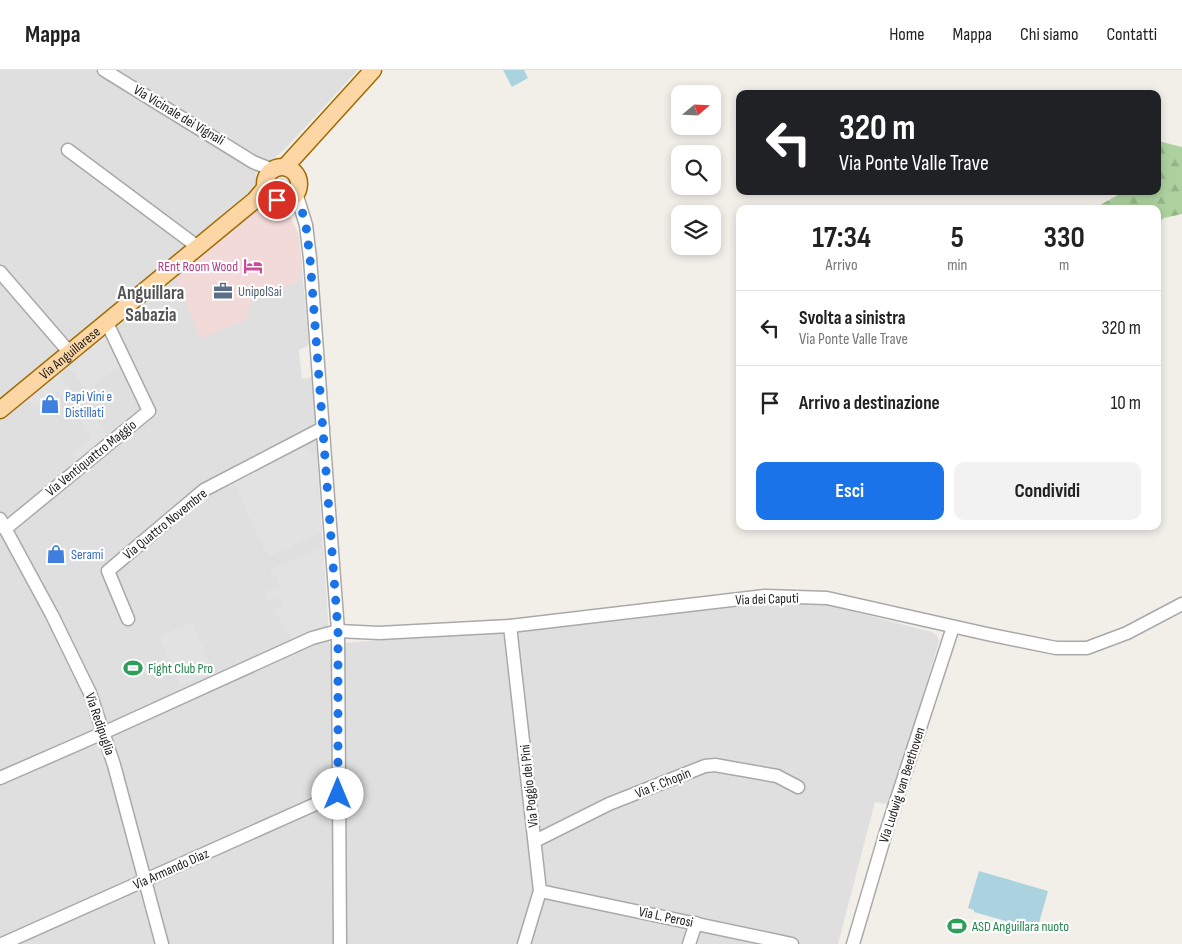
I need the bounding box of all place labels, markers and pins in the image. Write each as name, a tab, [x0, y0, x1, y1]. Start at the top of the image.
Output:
pin	[256, 179, 298, 221]
hotel icon: REnt Room Wood	[242, 255, 264, 277]
place label: REnt Room Wood	[158, 258, 238, 275]
office icon: UnipolSai	[212, 280, 234, 302]
place label: UnipolSai	[238, 283, 282, 300]
place label: Papi Vini e Distillati	[65, 388, 112, 421]
shop icon: Papi Vini e Distillati	[39, 393, 61, 415]
shop icon: Serami	[45, 543, 67, 565]
place label: Serami	[71, 546, 103, 563]
sports icon: Fight Club Pro	[122, 657, 144, 679]
place label: Fight Club Pro	[148, 660, 213, 677]
sports icon: ASD Anguillara nuoto	[946, 915, 968, 937]
place label: ASD Anguillara nuoto	[971, 918, 1069, 935]

